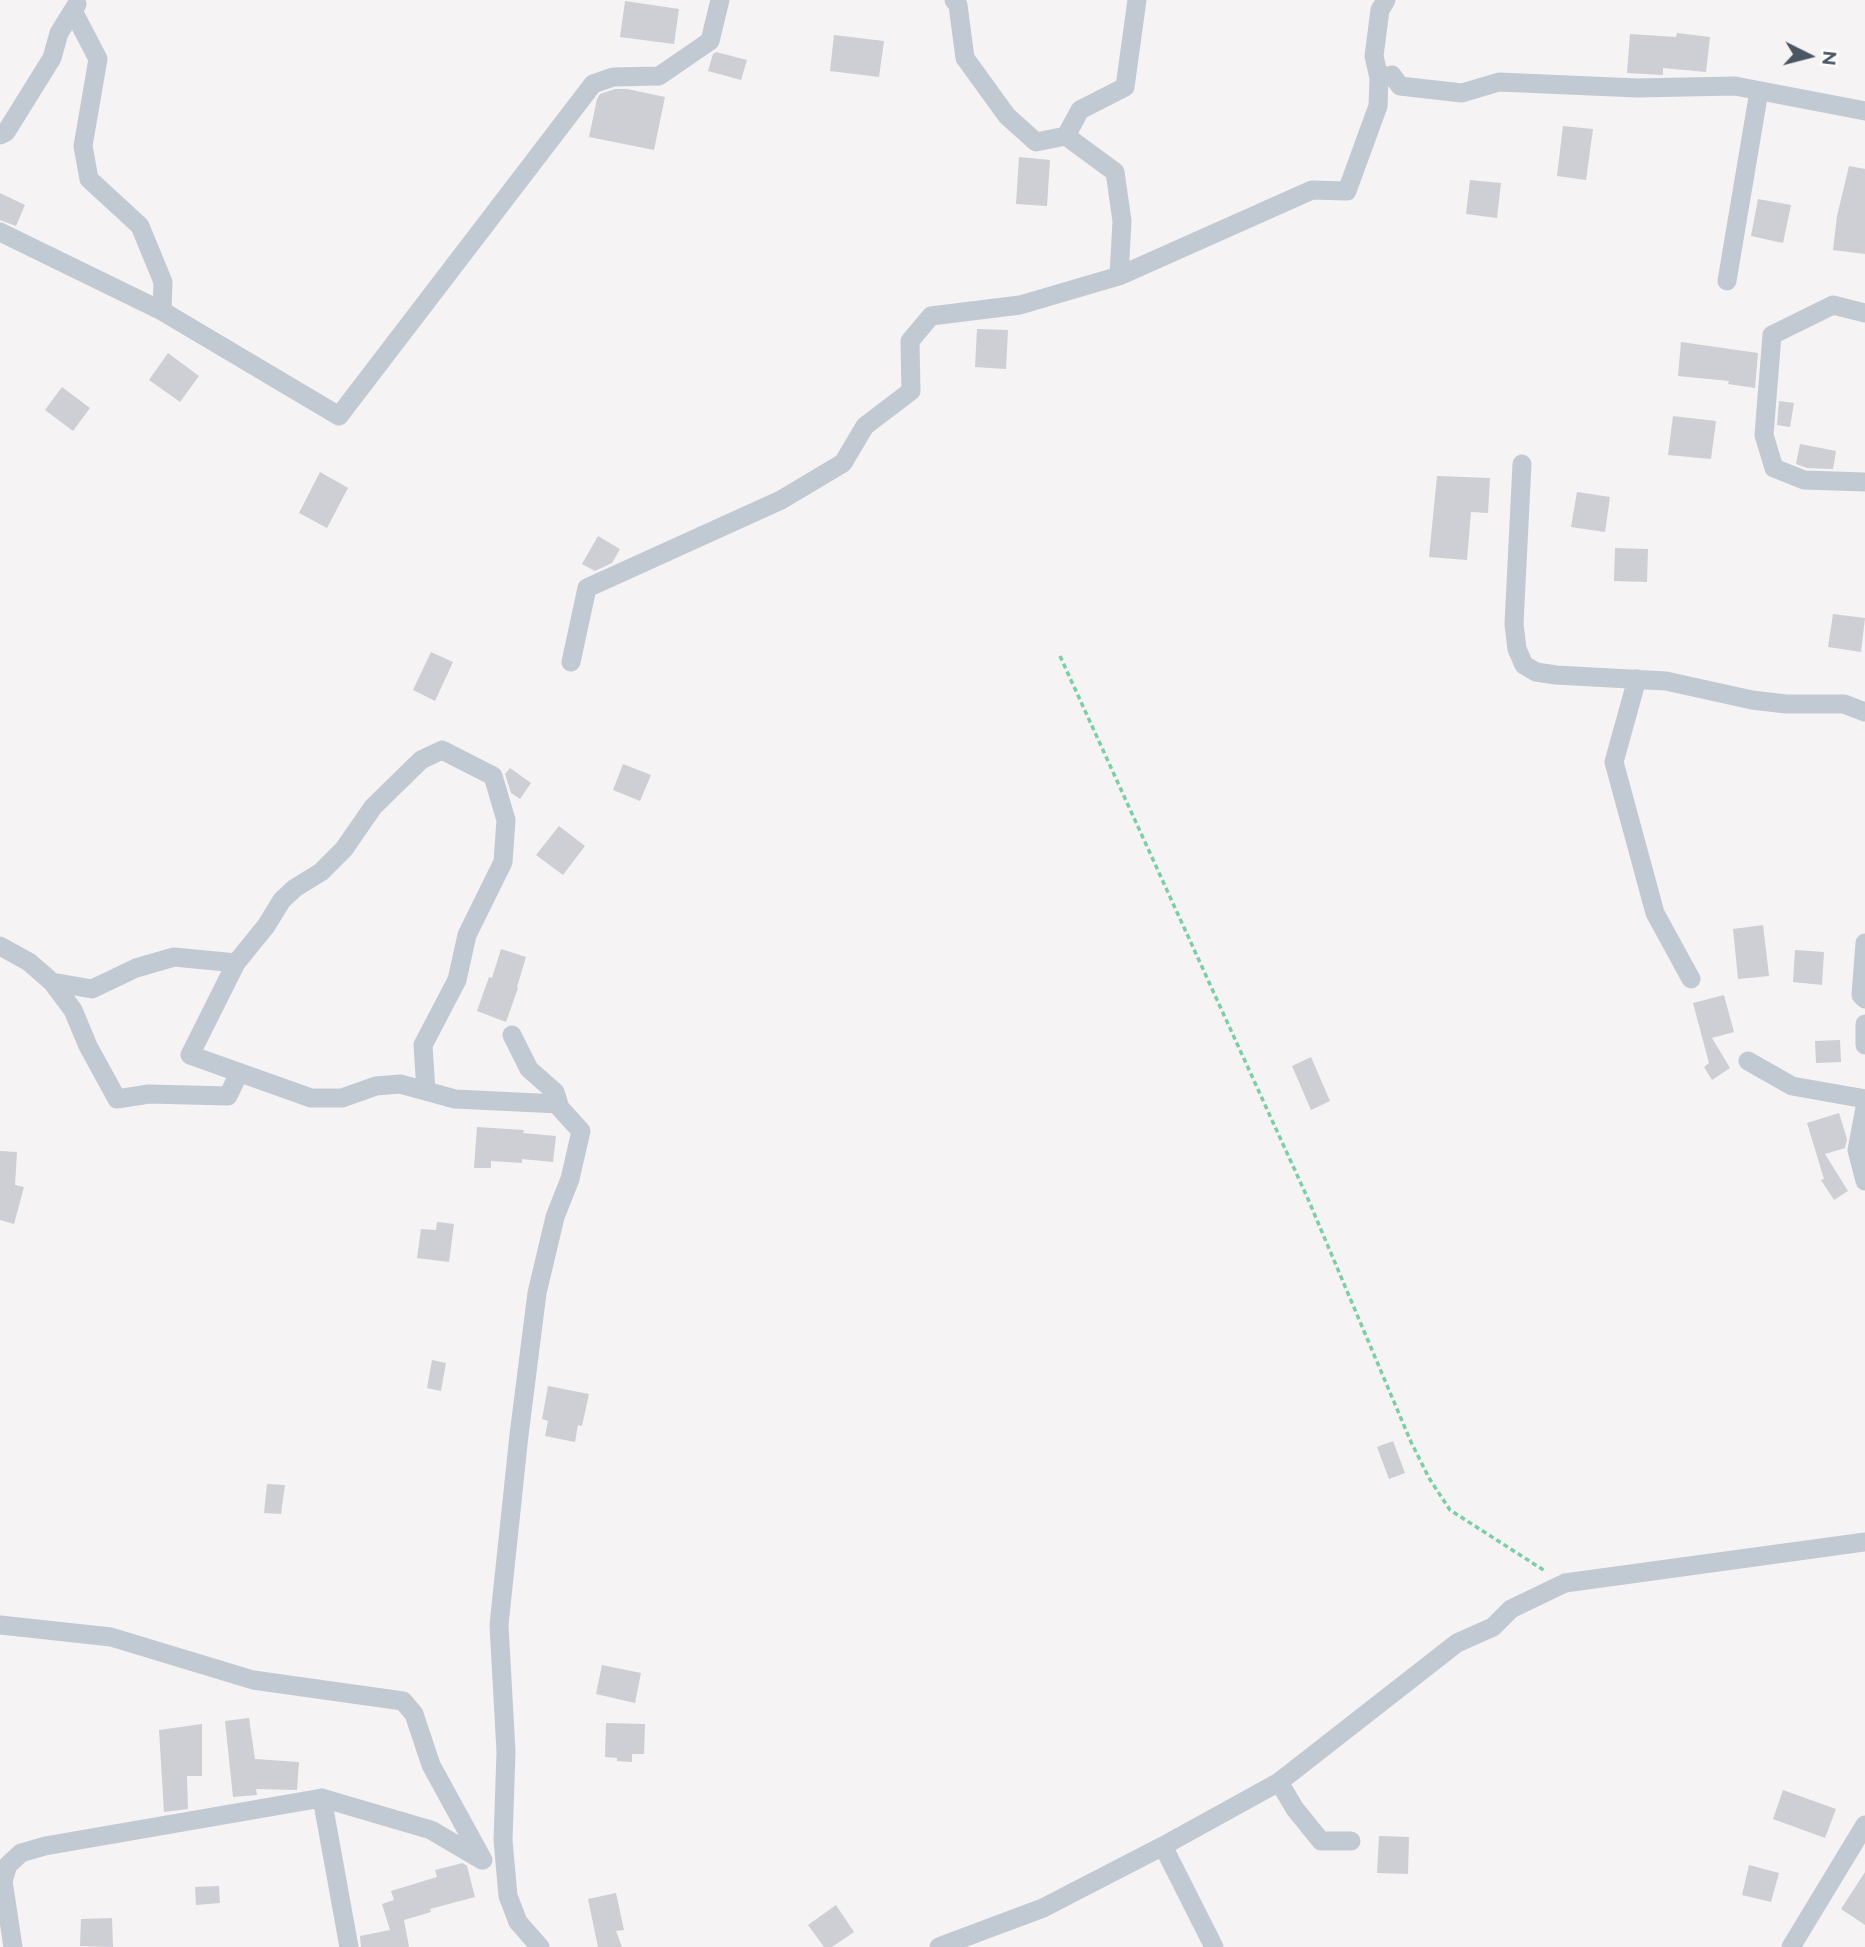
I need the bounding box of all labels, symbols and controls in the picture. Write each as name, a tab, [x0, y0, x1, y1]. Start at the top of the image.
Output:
north arrow	[1774, 21, 1844, 91]
text: N	[1818, 50, 1842, 67]

